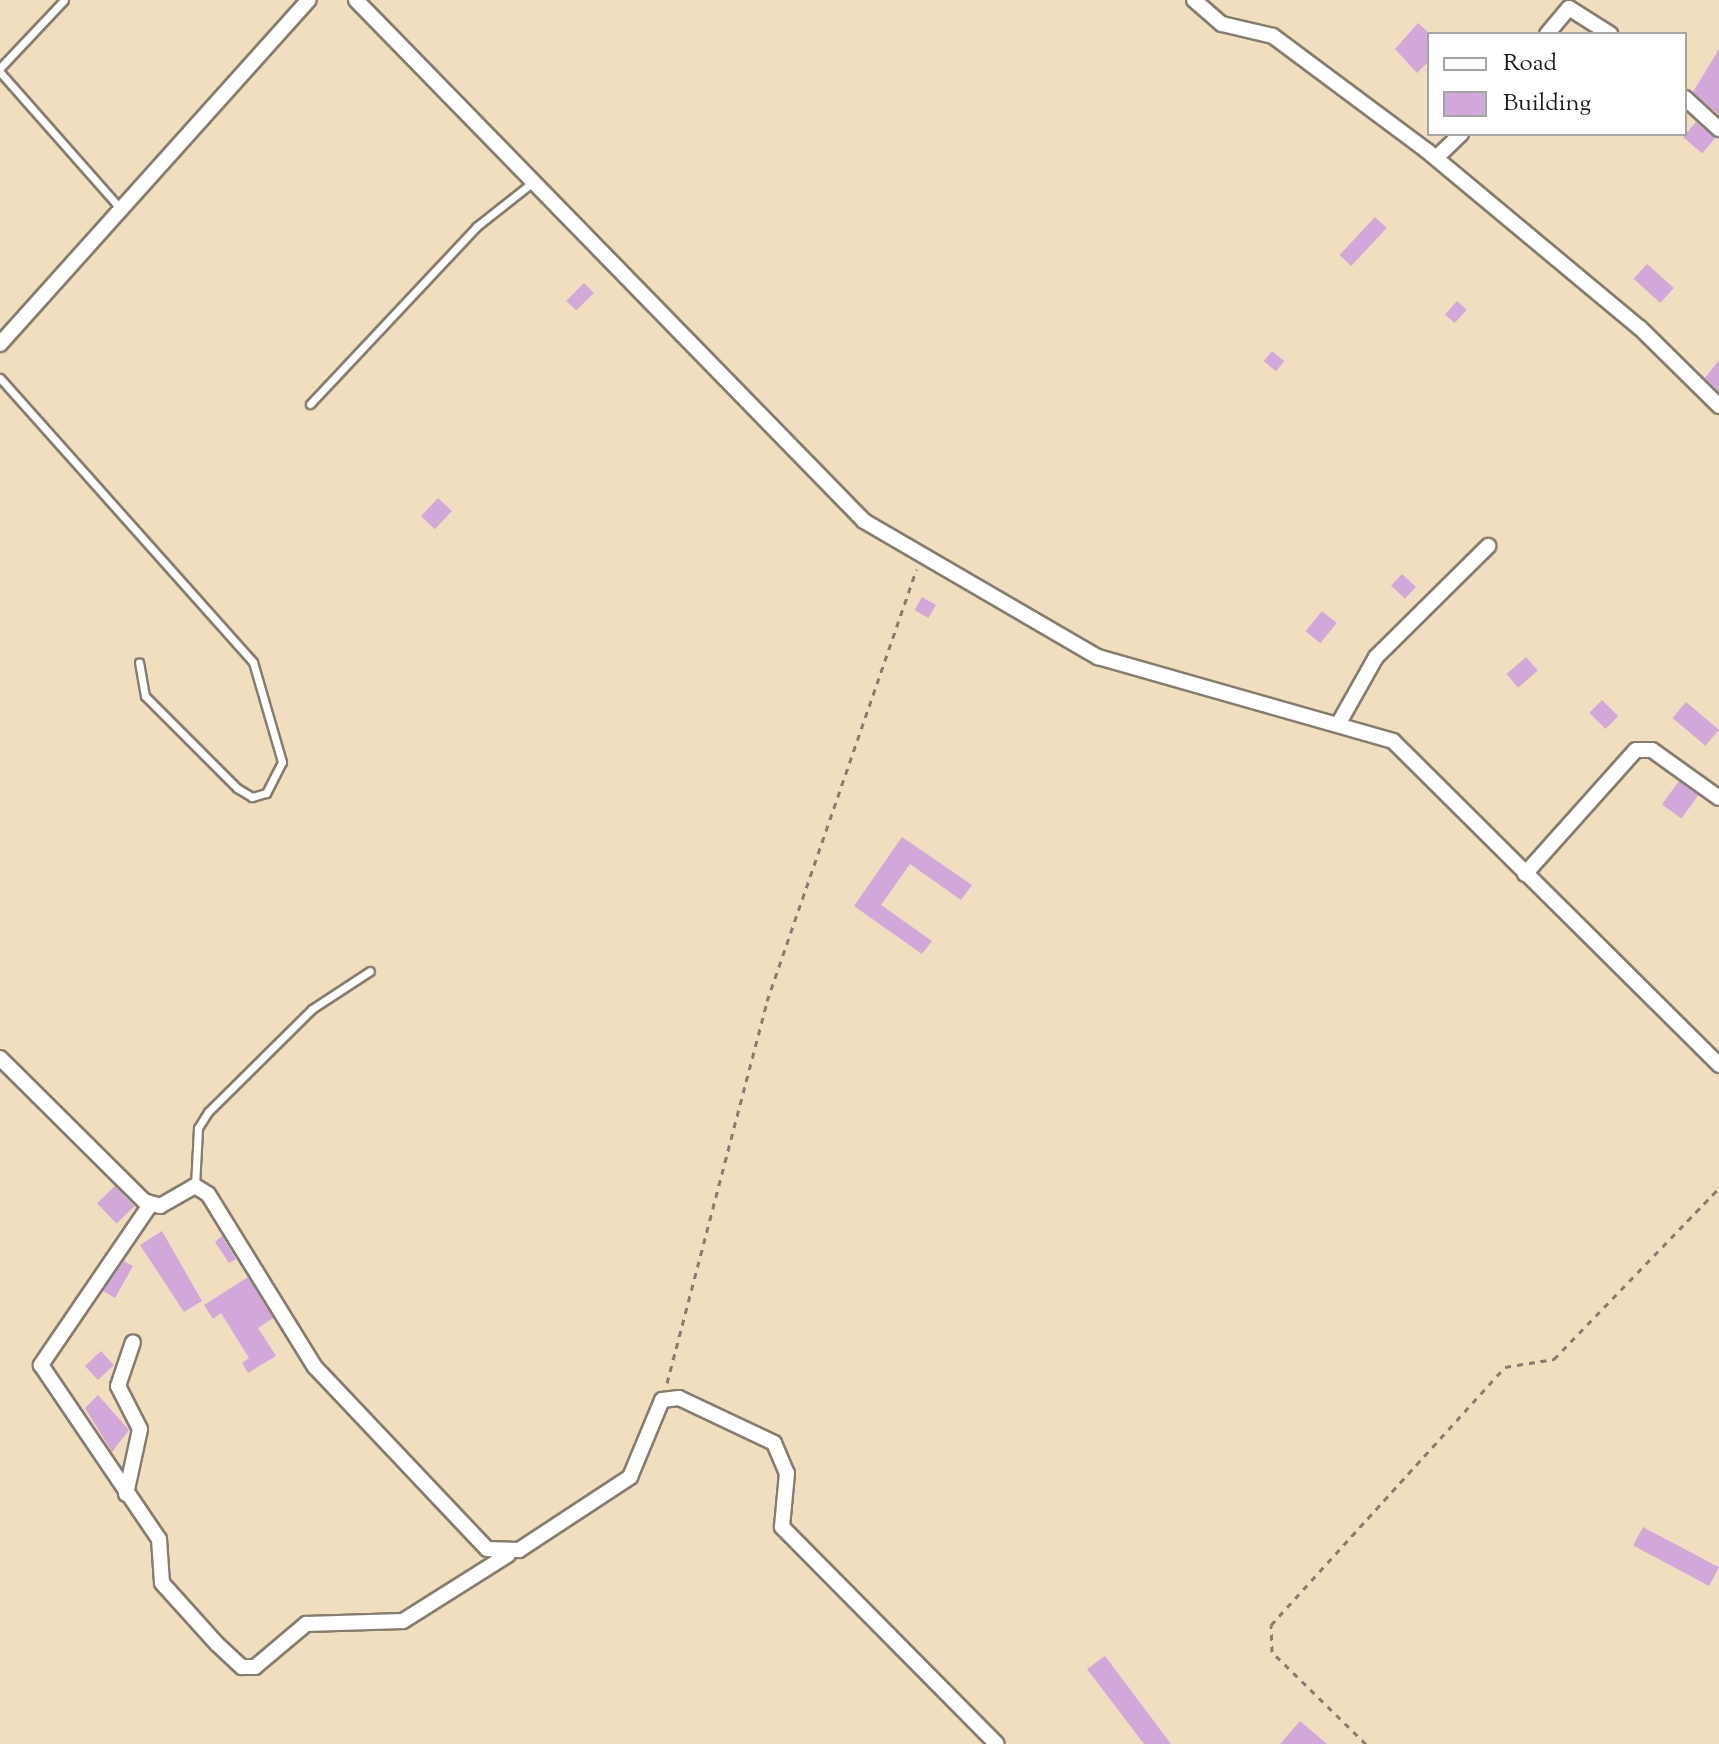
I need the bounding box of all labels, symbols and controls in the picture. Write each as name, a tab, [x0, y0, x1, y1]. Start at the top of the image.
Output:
legend	[1427, 32, 1687, 136]
text: Road	[1503, 47, 1557, 81]
text: Building	[1503, 87, 1591, 121]

